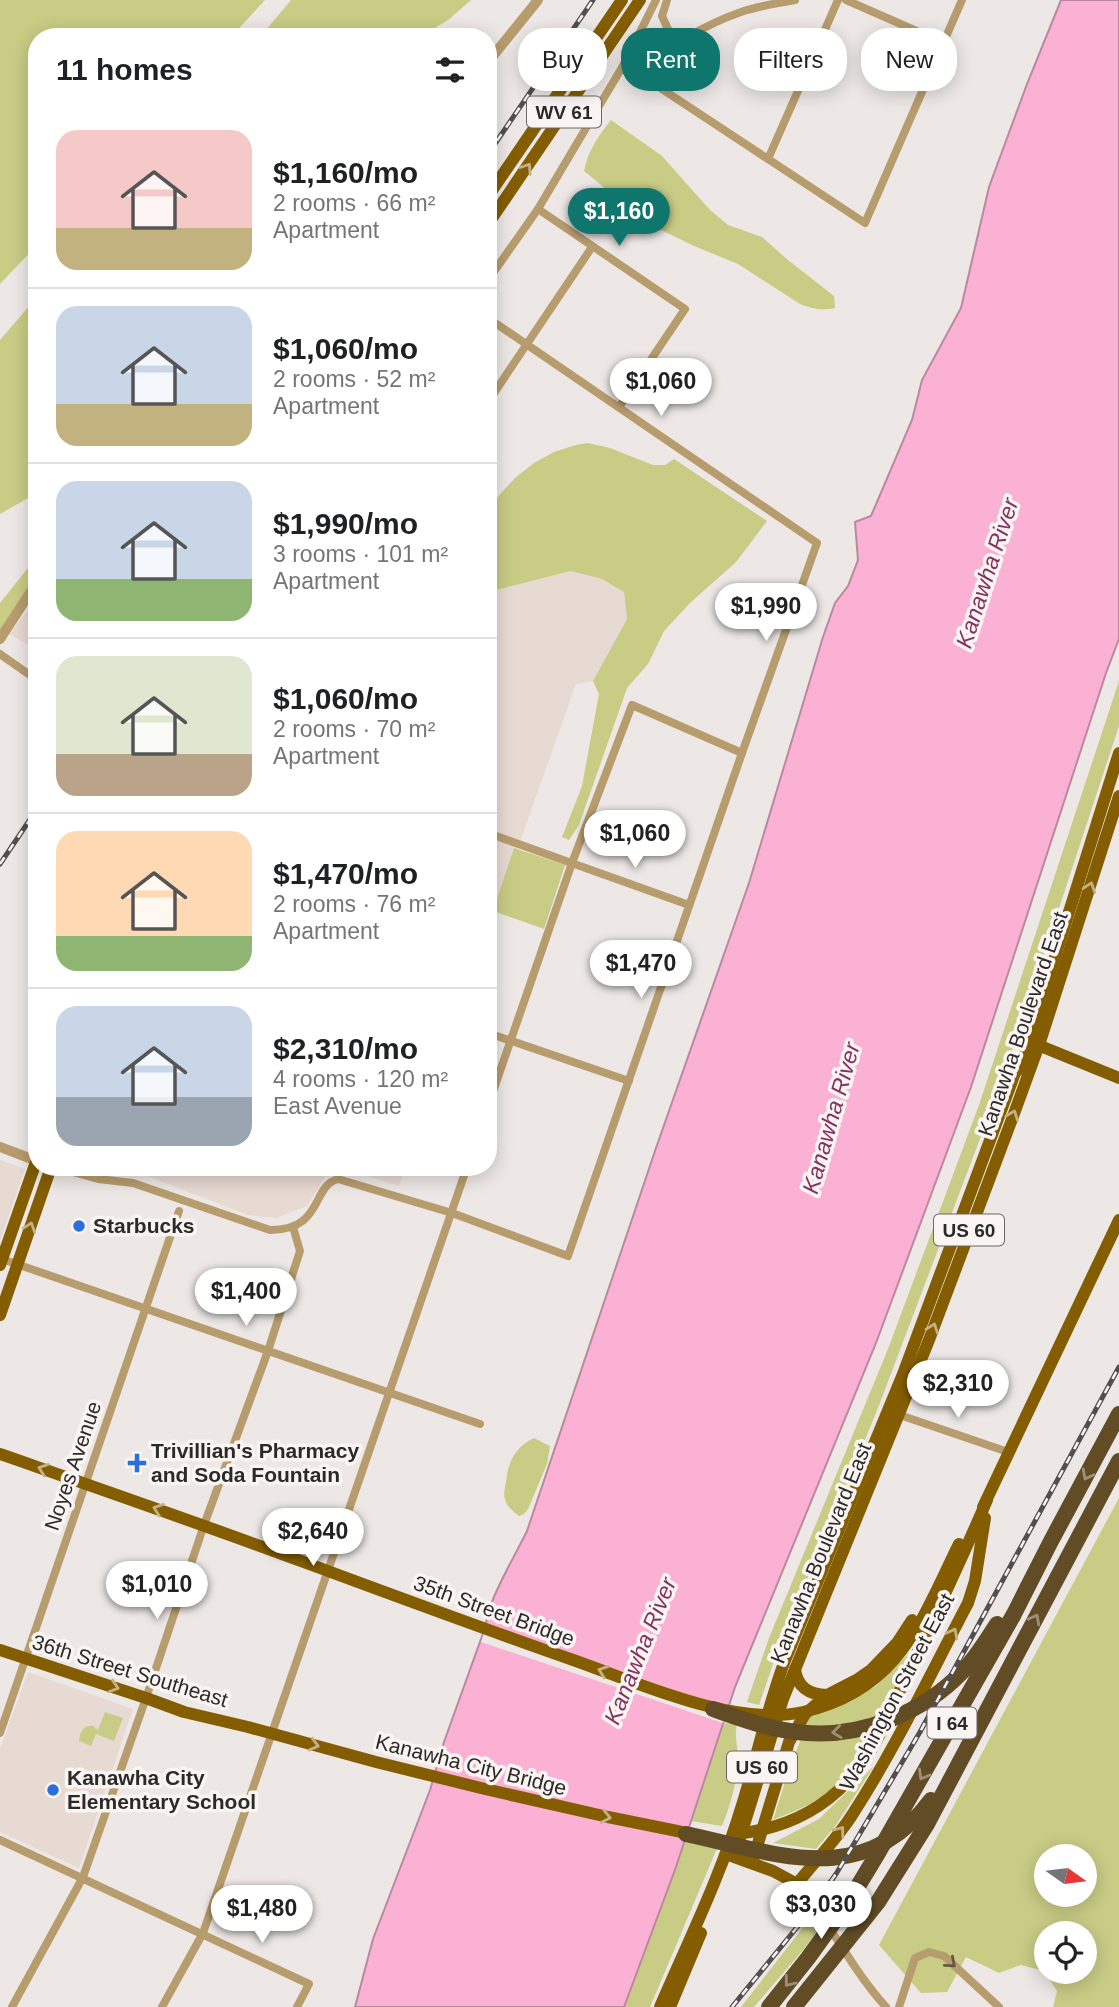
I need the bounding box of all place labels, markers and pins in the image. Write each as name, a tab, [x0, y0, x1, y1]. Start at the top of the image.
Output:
pin: $1,160	[562, 188, 676, 248]
pin: $1,060	[604, 358, 718, 418]
pin: $1,990	[709, 584, 823, 643]
pin: $1,060	[578, 810, 692, 870]
pin: $1,470	[584, 940, 698, 1000]
place label: Starbucks	[93, 1214, 195, 1237]
marker: Starbucks	[71, 1218, 87, 1234]
pin: $1,400	[189, 1268, 303, 1328]
pin: $2,310	[901, 1360, 1015, 1420]
place label: Trivillian's Pharmacy and Soda Fountain	[151, 1439, 359, 1486]
marker: Trivillian's Pharmacy and Soda Fountain	[129, 1455, 145, 1471]
pin: $2,640	[256, 1508, 370, 1568]
pin: $1,010	[100, 1562, 214, 1621]
place label: Kanawha City Elementary School	[67, 1766, 256, 1813]
marker: Kanawha City Elementary School	[45, 1782, 61, 1798]
pin: $3,030	[764, 1882, 878, 1941]
pin: $1,480	[205, 1885, 319, 1945]

